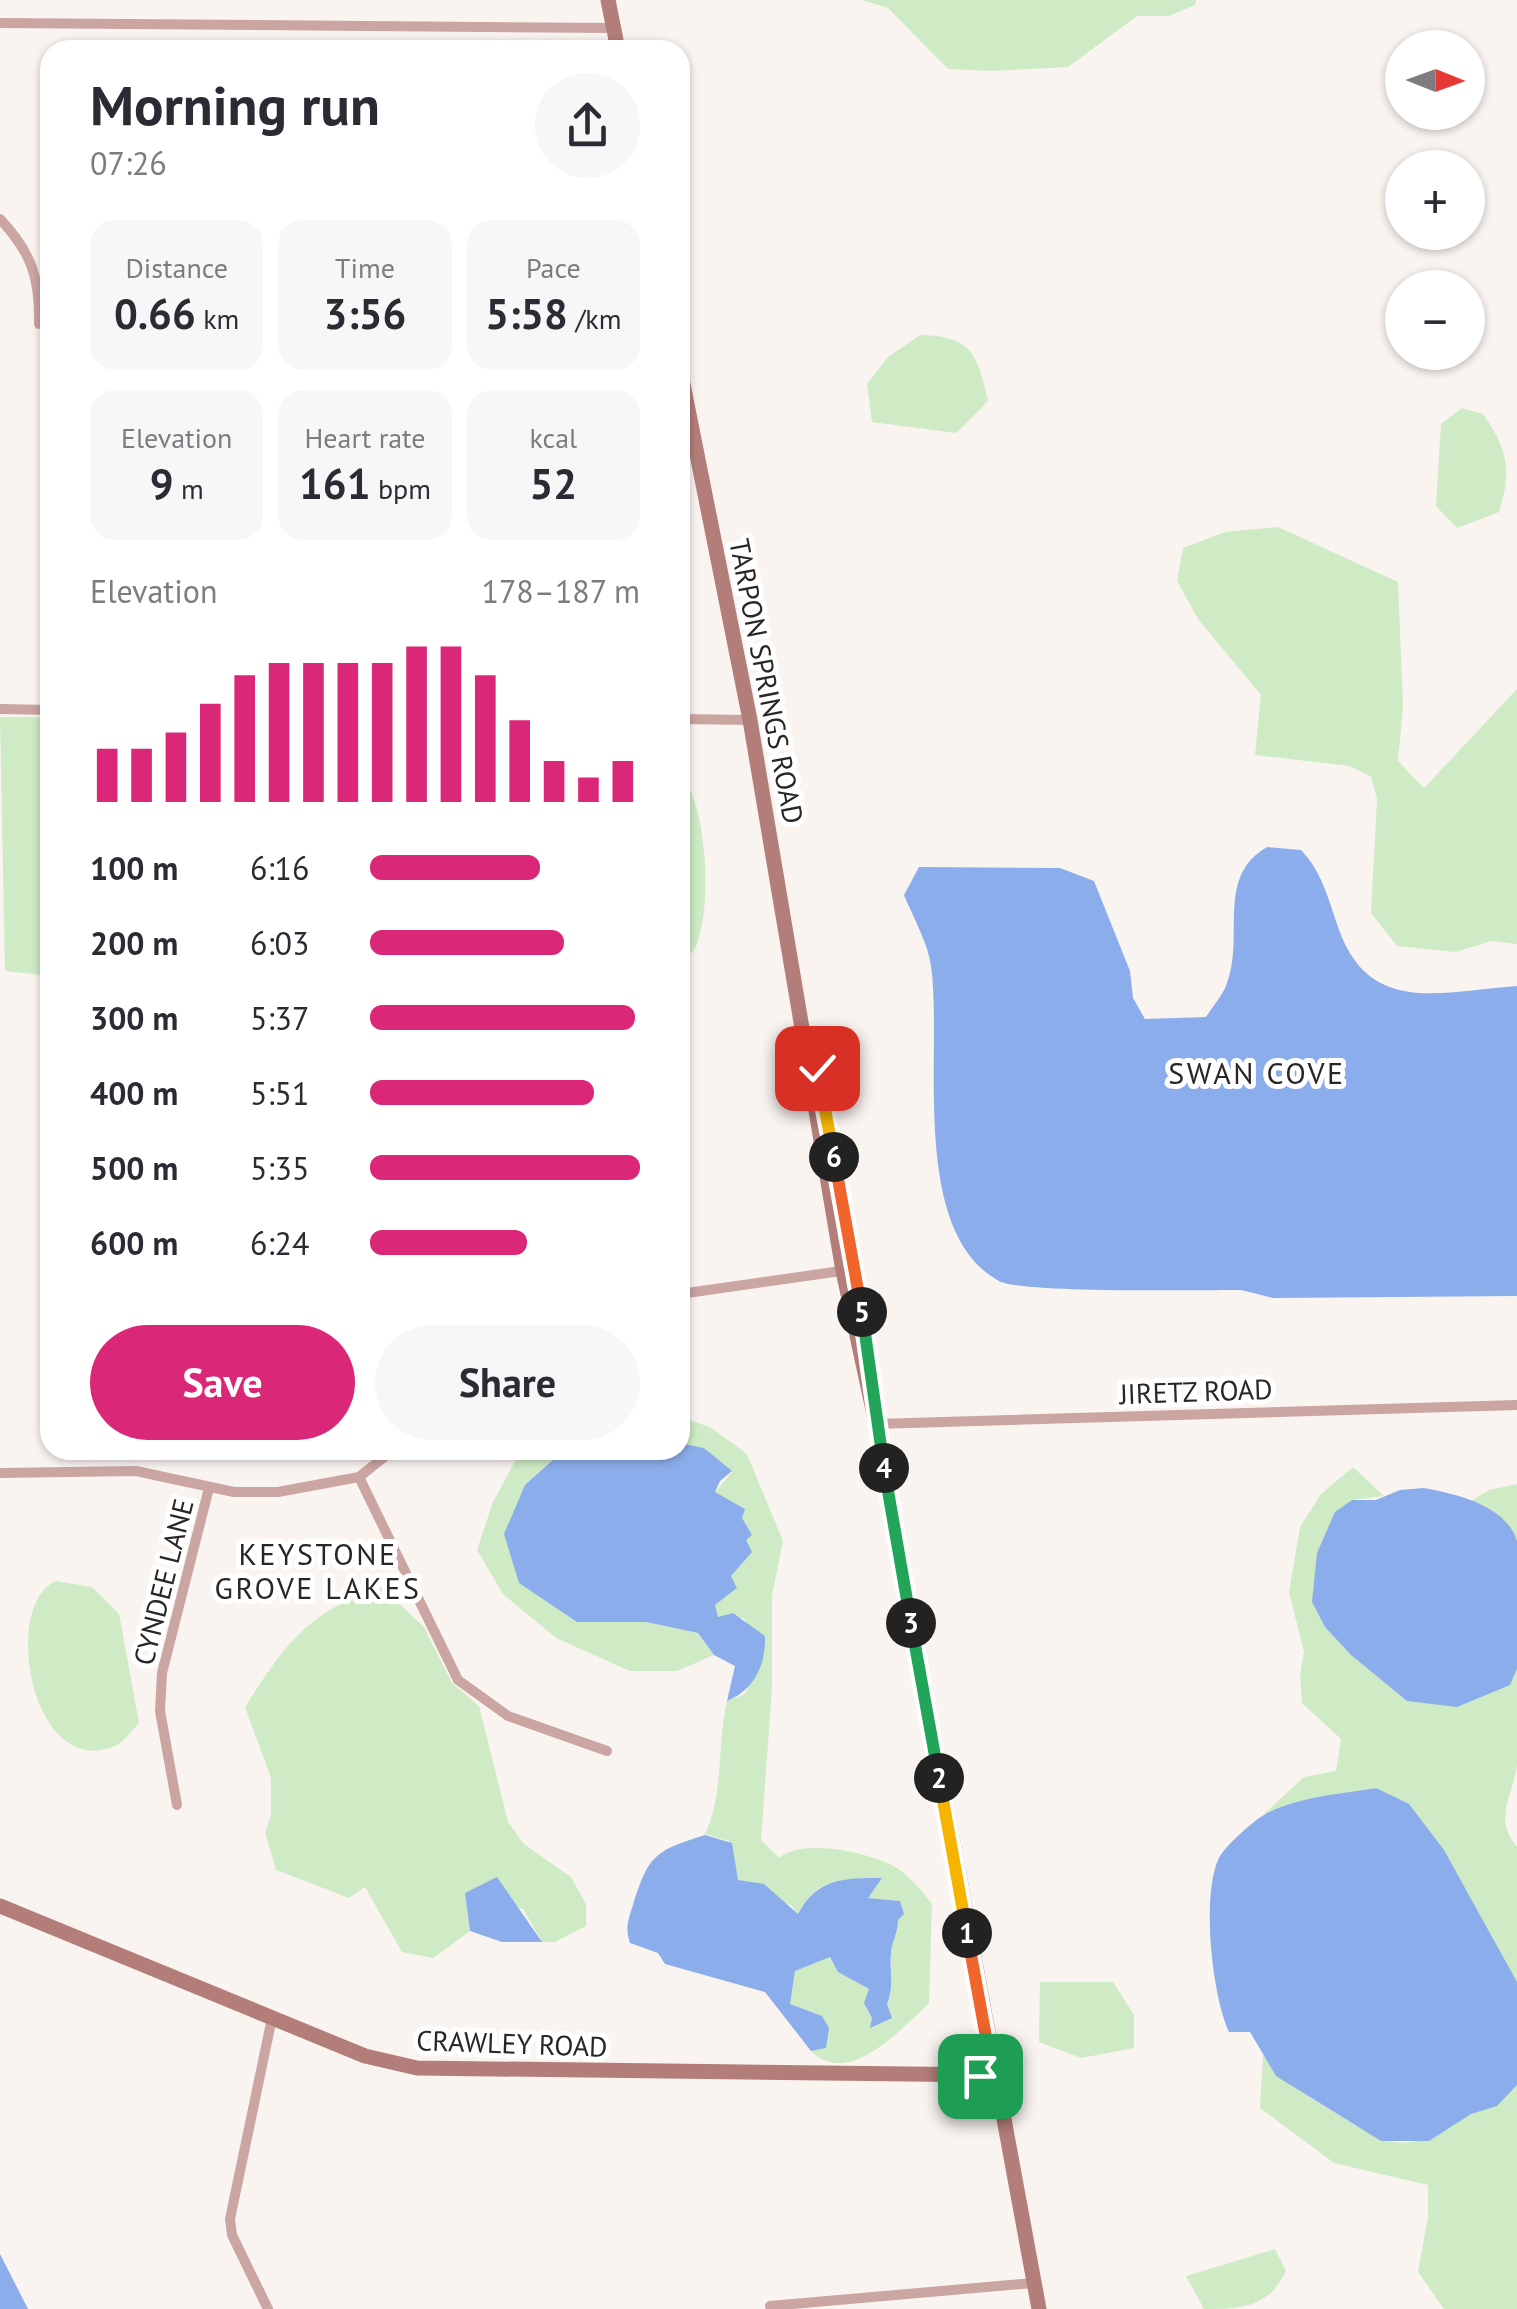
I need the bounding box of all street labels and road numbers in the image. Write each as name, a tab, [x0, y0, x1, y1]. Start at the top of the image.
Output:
street label: TARPON SPRINGS ROAD	[721, 535, 813, 827]
street label: JIRETZ ROAD	[1118, 1370, 1273, 1412]
street label: CYNDEE LANE	[124, 1495, 202, 1669]
street label: CRAWLEY ROAD	[416, 2021, 608, 2065]

